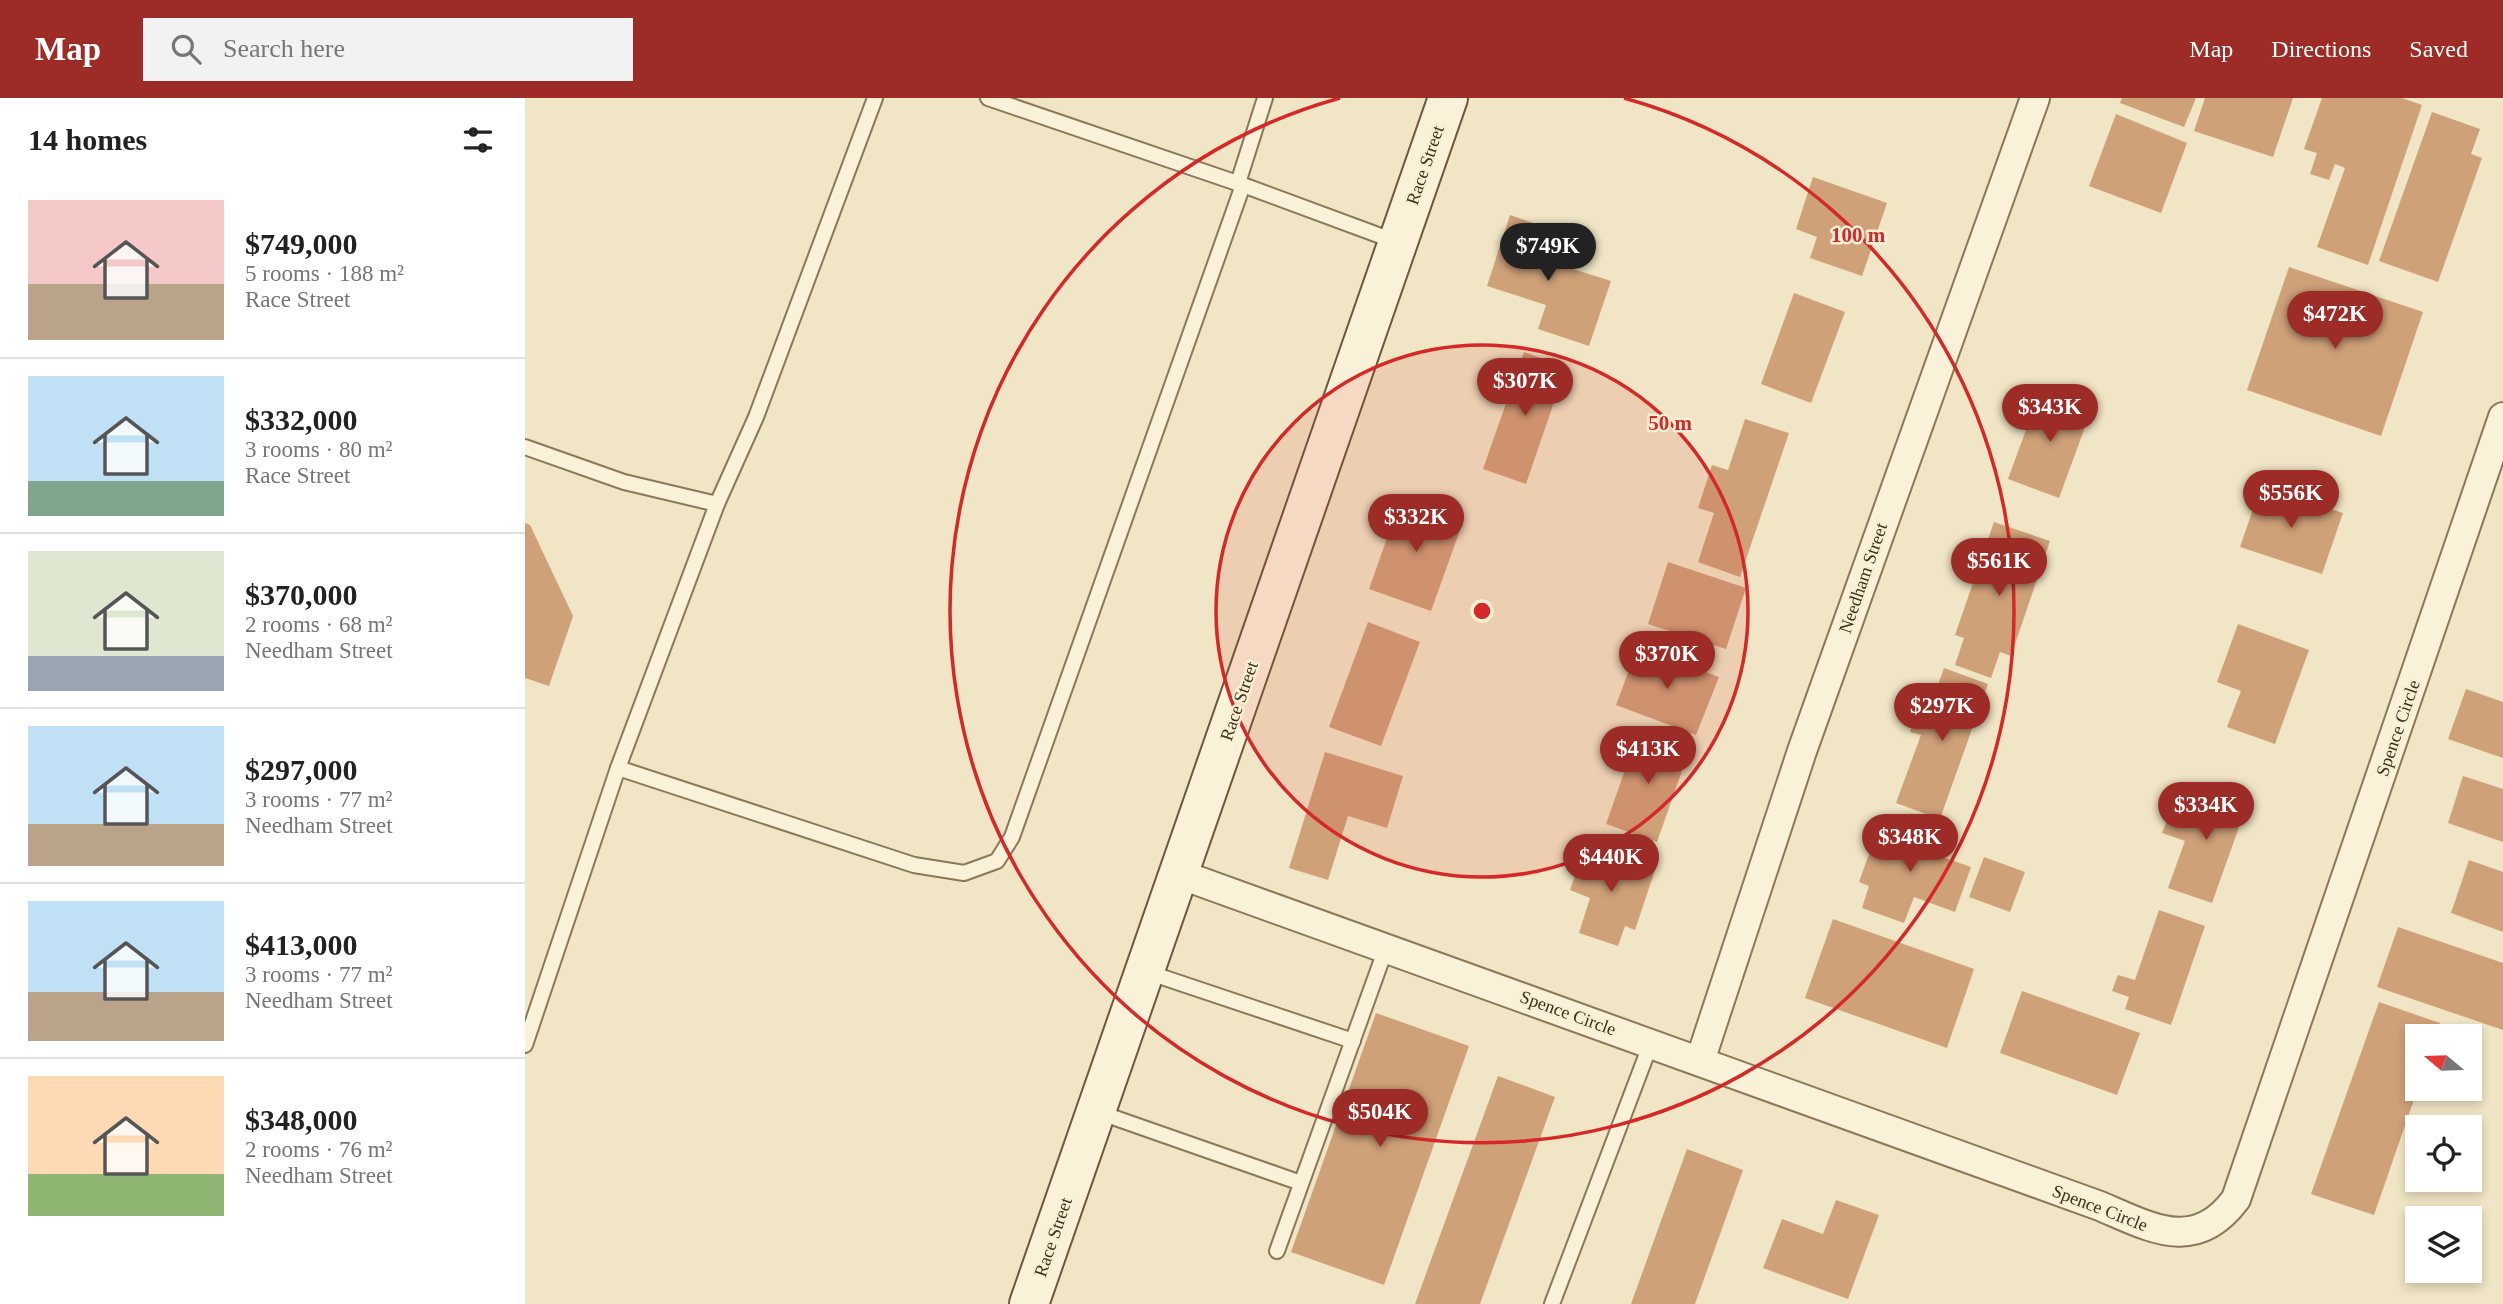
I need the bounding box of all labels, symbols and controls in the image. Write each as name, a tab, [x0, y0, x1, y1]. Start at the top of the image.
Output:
search box	[143, 18, 633, 81]
icon: search	[167, 30, 205, 68]
text: Map	[35, 31, 101, 67]
text: Search here	[223, 34, 345, 63]
text: Map	[2189, 36, 2233, 62]
text: Directions	[2271, 36, 2371, 62]
text: Saved	[2409, 36, 2468, 62]
icon: filters	[459, 121, 497, 159]
text: 14 homes	[28, 123, 147, 156]
street label: Race Street	[1402, 123, 1448, 207]
pin: $749K	[1499, 223, 1597, 283]
text: 100 m	[1831, 223, 1886, 247]
text: $749,000	[245, 227, 358, 260]
icon: home	[84, 228, 168, 312]
text: $749K	[1516, 233, 1580, 258]
text: 5 rooms · 188 m²	[245, 261, 404, 286]
text: Race Street	[245, 287, 350, 312]
pin: $472K	[2286, 292, 2384, 351]
text: $472K	[2303, 301, 2367, 326]
pin: $307K	[1476, 358, 1574, 418]
text: $307K	[1493, 368, 1557, 393]
pin: $343K	[2001, 384, 2099, 444]
text: $343K	[2018, 394, 2082, 419]
text: $332,000	[245, 403, 358, 436]
icon: home	[84, 404, 168, 488]
text: 50 m	[1648, 411, 1692, 435]
text: 3 rooms · 80 m²	[245, 437, 392, 462]
text: Race Street	[245, 463, 350, 488]
pin: $556K	[2242, 470, 2340, 530]
text: $556K	[2259, 480, 2323, 505]
pin: $332K	[1367, 494, 1465, 554]
text: $332K	[1384, 504, 1448, 529]
street label: Needham Street	[1835, 520, 1891, 636]
pin: $561K	[1950, 538, 2048, 598]
text: $561K	[1967, 548, 2031, 573]
text: $370,000	[245, 578, 358, 611]
icon: home	[84, 579, 168, 663]
centre of rings	[1470, 599, 1494, 623]
text: 2 rooms · 68 m²	[245, 612, 392, 637]
pin: $370K	[1618, 632, 1716, 691]
text: Needham Street	[245, 638, 393, 663]
text: $370K	[1635, 641, 1699, 666]
street label: Race Street	[1216, 659, 1262, 743]
street label: Spence Circle	[2372, 677, 2424, 779]
pin: $297K	[1893, 684, 1991, 743]
text: $297K	[1910, 693, 1974, 718]
pin: $413K	[1599, 726, 1697, 786]
text: $413K	[1616, 736, 1680, 761]
text: $297,000	[245, 753, 358, 786]
icon: home	[84, 754, 168, 838]
pin: $334K	[2157, 782, 2255, 842]
text: 3 rooms · 77 m²	[245, 787, 392, 812]
text: $334K	[2174, 792, 2238, 817]
text: Needham Street	[245, 813, 393, 838]
pin: $348K	[1861, 814, 1959, 874]
text: $348K	[1878, 824, 1942, 849]
pin: $440K	[1562, 834, 1660, 894]
text: $440K	[1579, 844, 1643, 869]
text: $413,000	[245, 928, 358, 961]
icon: home	[84, 929, 168, 1013]
text: 3 rooms · 77 m²	[245, 962, 392, 987]
street label: Spence Circle	[1517, 986, 1619, 1040]
text: Needham Street	[245, 988, 393, 1013]
north arrow	[2405, 1024, 2481, 1101]
map controls	[2405, 1024, 2482, 1283]
pin: $504K	[1331, 1090, 1429, 1149]
text: $504K	[1348, 1099, 1412, 1124]
text: $348,000	[245, 1103, 358, 1136]
icon: home	[84, 1104, 168, 1188]
button: locate	[2405, 1115, 2482, 1192]
text: 2 rooms · 76 m²	[245, 1137, 392, 1162]
text: Needham Street	[245, 1163, 393, 1188]
street label: Spence Circle	[2050, 1181, 2150, 1235]
street label: Race Street	[1030, 1195, 1076, 1279]
button: layers	[2405, 1206, 2482, 1283]

